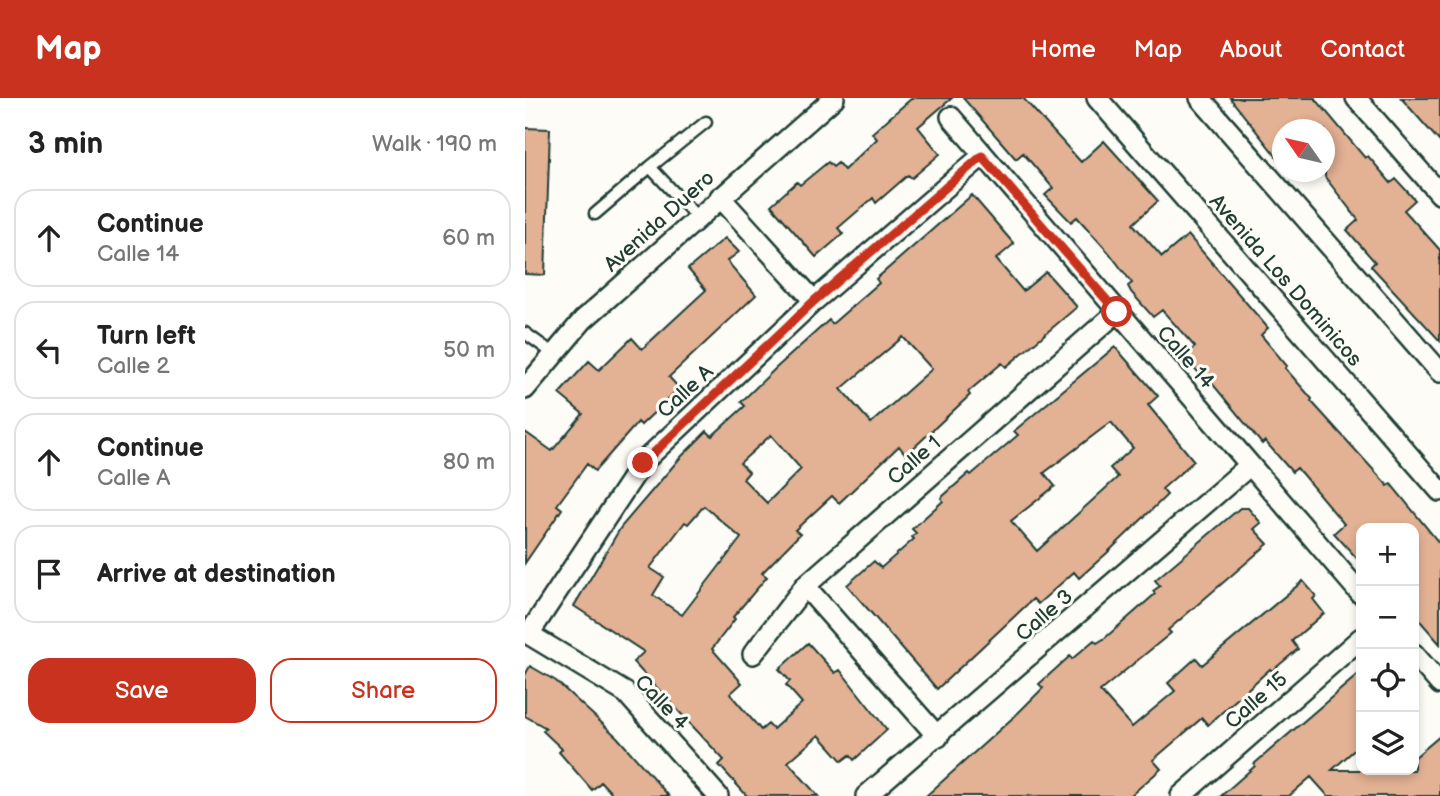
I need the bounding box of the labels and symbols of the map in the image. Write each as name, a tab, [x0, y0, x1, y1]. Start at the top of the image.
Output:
north arrow	[1272, 119, 1335, 182]
street label: Avenida Duero	[599, 165, 720, 277]
street label: Avenida Los Dominicos	[1204, 189, 1367, 371]
route start	[1101, 296, 1132, 327]
street label: Calle 14	[1152, 321, 1220, 394]
street label: Calle A	[652, 359, 718, 423]
street label: Calle 1	[883, 431, 946, 490]
route end	[627, 447, 658, 478]
street label: Calle 3	[1011, 584, 1078, 647]
street label: Calle 15	[1220, 667, 1293, 734]
street label: Calle 4	[629, 670, 694, 735]

